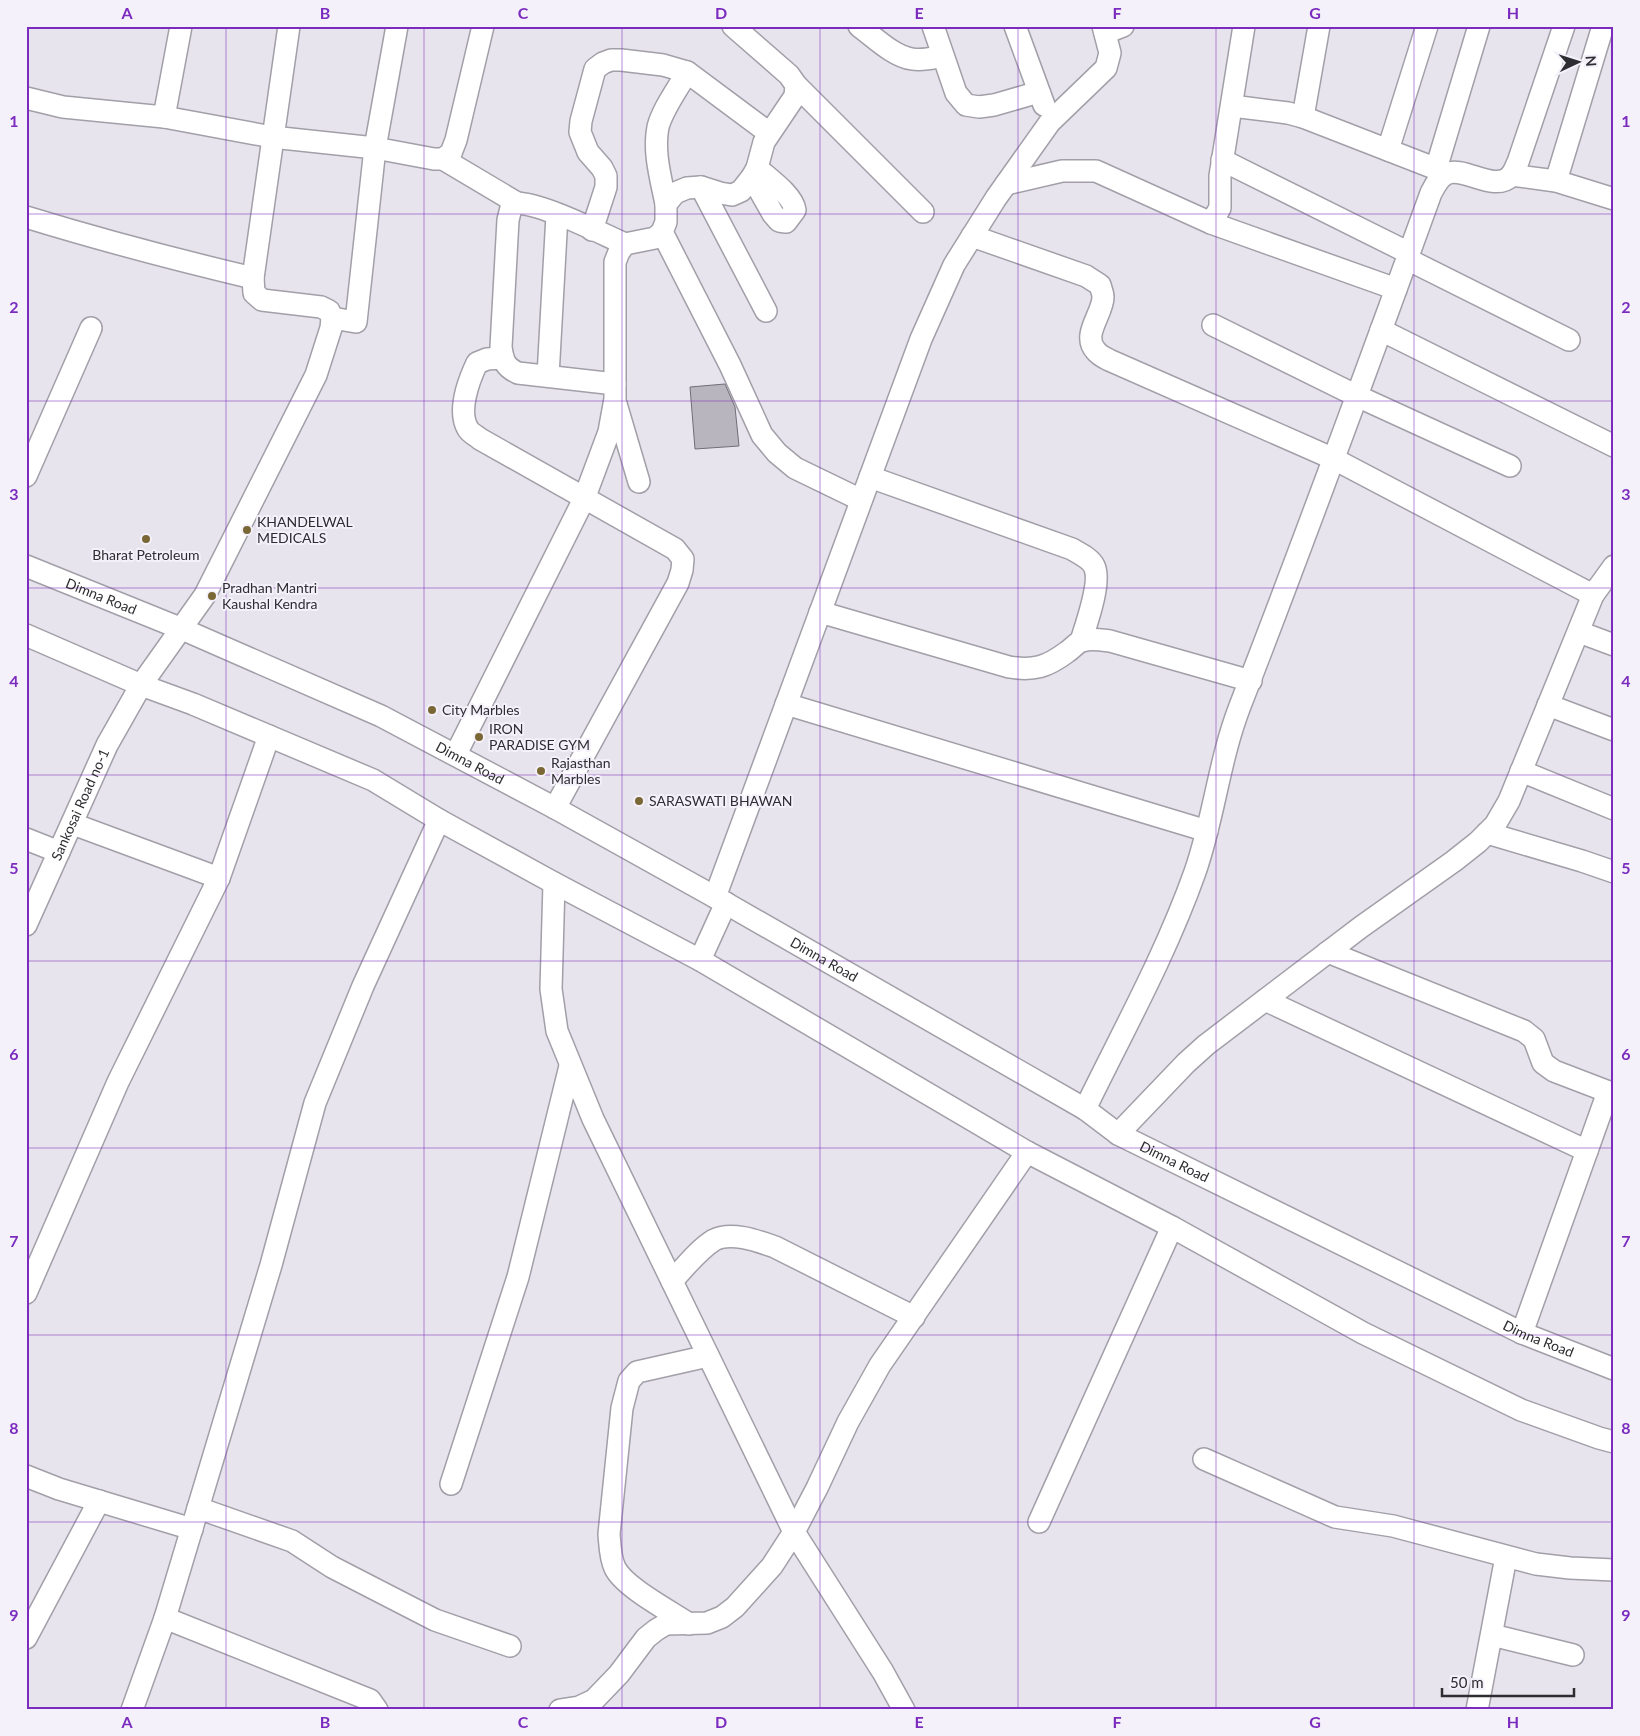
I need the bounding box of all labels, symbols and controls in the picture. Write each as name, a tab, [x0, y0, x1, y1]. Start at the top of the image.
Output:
text: A	[120, 3, 133, 22]
text: B	[320, 3, 330, 22]
text: C	[518, 3, 529, 22]
text: D	[715, 3, 727, 22]
text: E	[914, 3, 924, 22]
text: F	[1112, 3, 1122, 22]
text: G	[1309, 3, 1321, 22]
text: H	[1507, 3, 1519, 22]
north arrow	[1552, 38, 1602, 88]
text: N	[1583, 55, 1600, 67]
text: 1	[9, 111, 19, 130]
text: 1	[1621, 111, 1631, 130]
text: 2	[9, 297, 19, 316]
text: 2	[1621, 297, 1631, 316]
text: 3	[9, 484, 19, 503]
text: 3	[1621, 484, 1631, 503]
place label: KHANDELWAL MEDICALS	[257, 513, 353, 546]
marker: KHANDELWAL MEDICALS	[241, 524, 253, 536]
marker: Bharat Petroleum	[140, 533, 152, 545]
place label: Bharat Petroleum	[92, 546, 200, 563]
street label: Dimna Road	[63, 574, 139, 618]
place label: Pradhan Mantri Kaushal Kendra	[222, 579, 317, 612]
marker: Pradhan Mantri Kaushal Kendra	[206, 590, 218, 602]
text: 4	[9, 671, 19, 690]
text: 4	[1621, 671, 1631, 690]
place label: City Marbles	[442, 701, 520, 718]
marker: City Marbles	[426, 704, 438, 716]
place label: IRON PARADISE GYM	[489, 720, 590, 753]
marker: IRON PARADISE GYM	[473, 731, 485, 743]
street label: Dimna Road	[433, 738, 507, 788]
street label: Sankosai Road no-1	[47, 746, 112, 863]
place label: Rajasthan Marbles	[551, 754, 611, 787]
marker: Rajasthan Marbles	[535, 765, 547, 777]
place label: SARASWATI BHAWAN	[649, 792, 793, 809]
marker: SARASWATI BHAWAN	[633, 795, 645, 807]
text: 5	[9, 858, 19, 877]
text: 5	[1621, 858, 1631, 877]
street label: Dimna Road	[788, 933, 861, 985]
text: 6	[9, 1044, 19, 1063]
text: 6	[1621, 1044, 1631, 1063]
street label: Dimna Road	[1137, 1137, 1212, 1185]
text: 7	[9, 1231, 19, 1250]
text: 7	[1621, 1231, 1631, 1250]
street label: Dimna Road	[1501, 1316, 1576, 1360]
text: 8	[9, 1418, 19, 1437]
text: 8	[1621, 1418, 1631, 1437]
text: 9	[9, 1605, 19, 1624]
text: 9	[1621, 1605, 1631, 1624]
scale bar	[1442, 1666, 1575, 1698]
text: 50 m	[1450, 1673, 1484, 1691]
text: A	[120, 1712, 133, 1731]
text: B	[320, 1712, 330, 1731]
text: C	[518, 1712, 529, 1731]
text: D	[715, 1712, 727, 1731]
text: E	[914, 1712, 924, 1731]
text: F	[1112, 1712, 1122, 1731]
text: G	[1309, 1712, 1321, 1731]
text: H	[1507, 1712, 1519, 1731]

